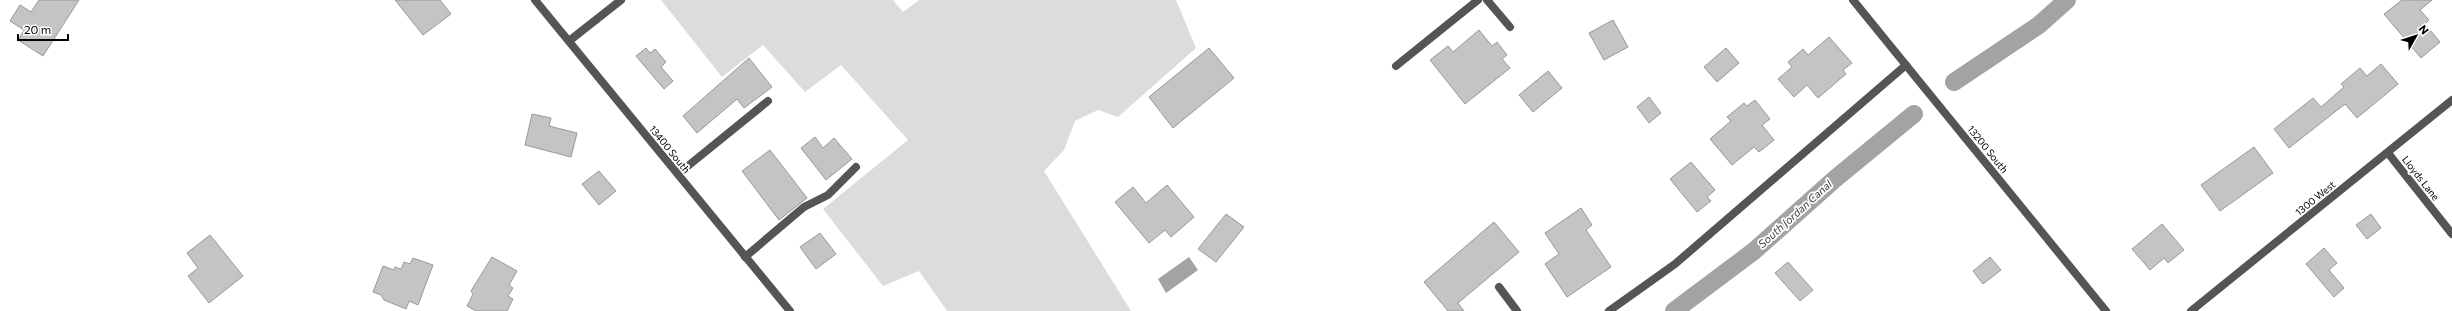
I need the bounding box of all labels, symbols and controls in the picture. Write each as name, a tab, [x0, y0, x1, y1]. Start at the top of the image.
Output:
scale bar	[18, 16, 68, 42]
north arrow	[2396, 16, 2436, 56]
text: 20 m	[24, 22, 51, 36]
text: N	[2417, 22, 2432, 37]
street label: 13400 South	[647, 123, 693, 175]
street label: 13200 South	[1965, 123, 2011, 175]
street label: Lloyds Lane	[2400, 153, 2442, 203]
water label: South Jordan Canal	[1755, 177, 1835, 251]
street label: 1300 West	[2292, 178, 2338, 218]

